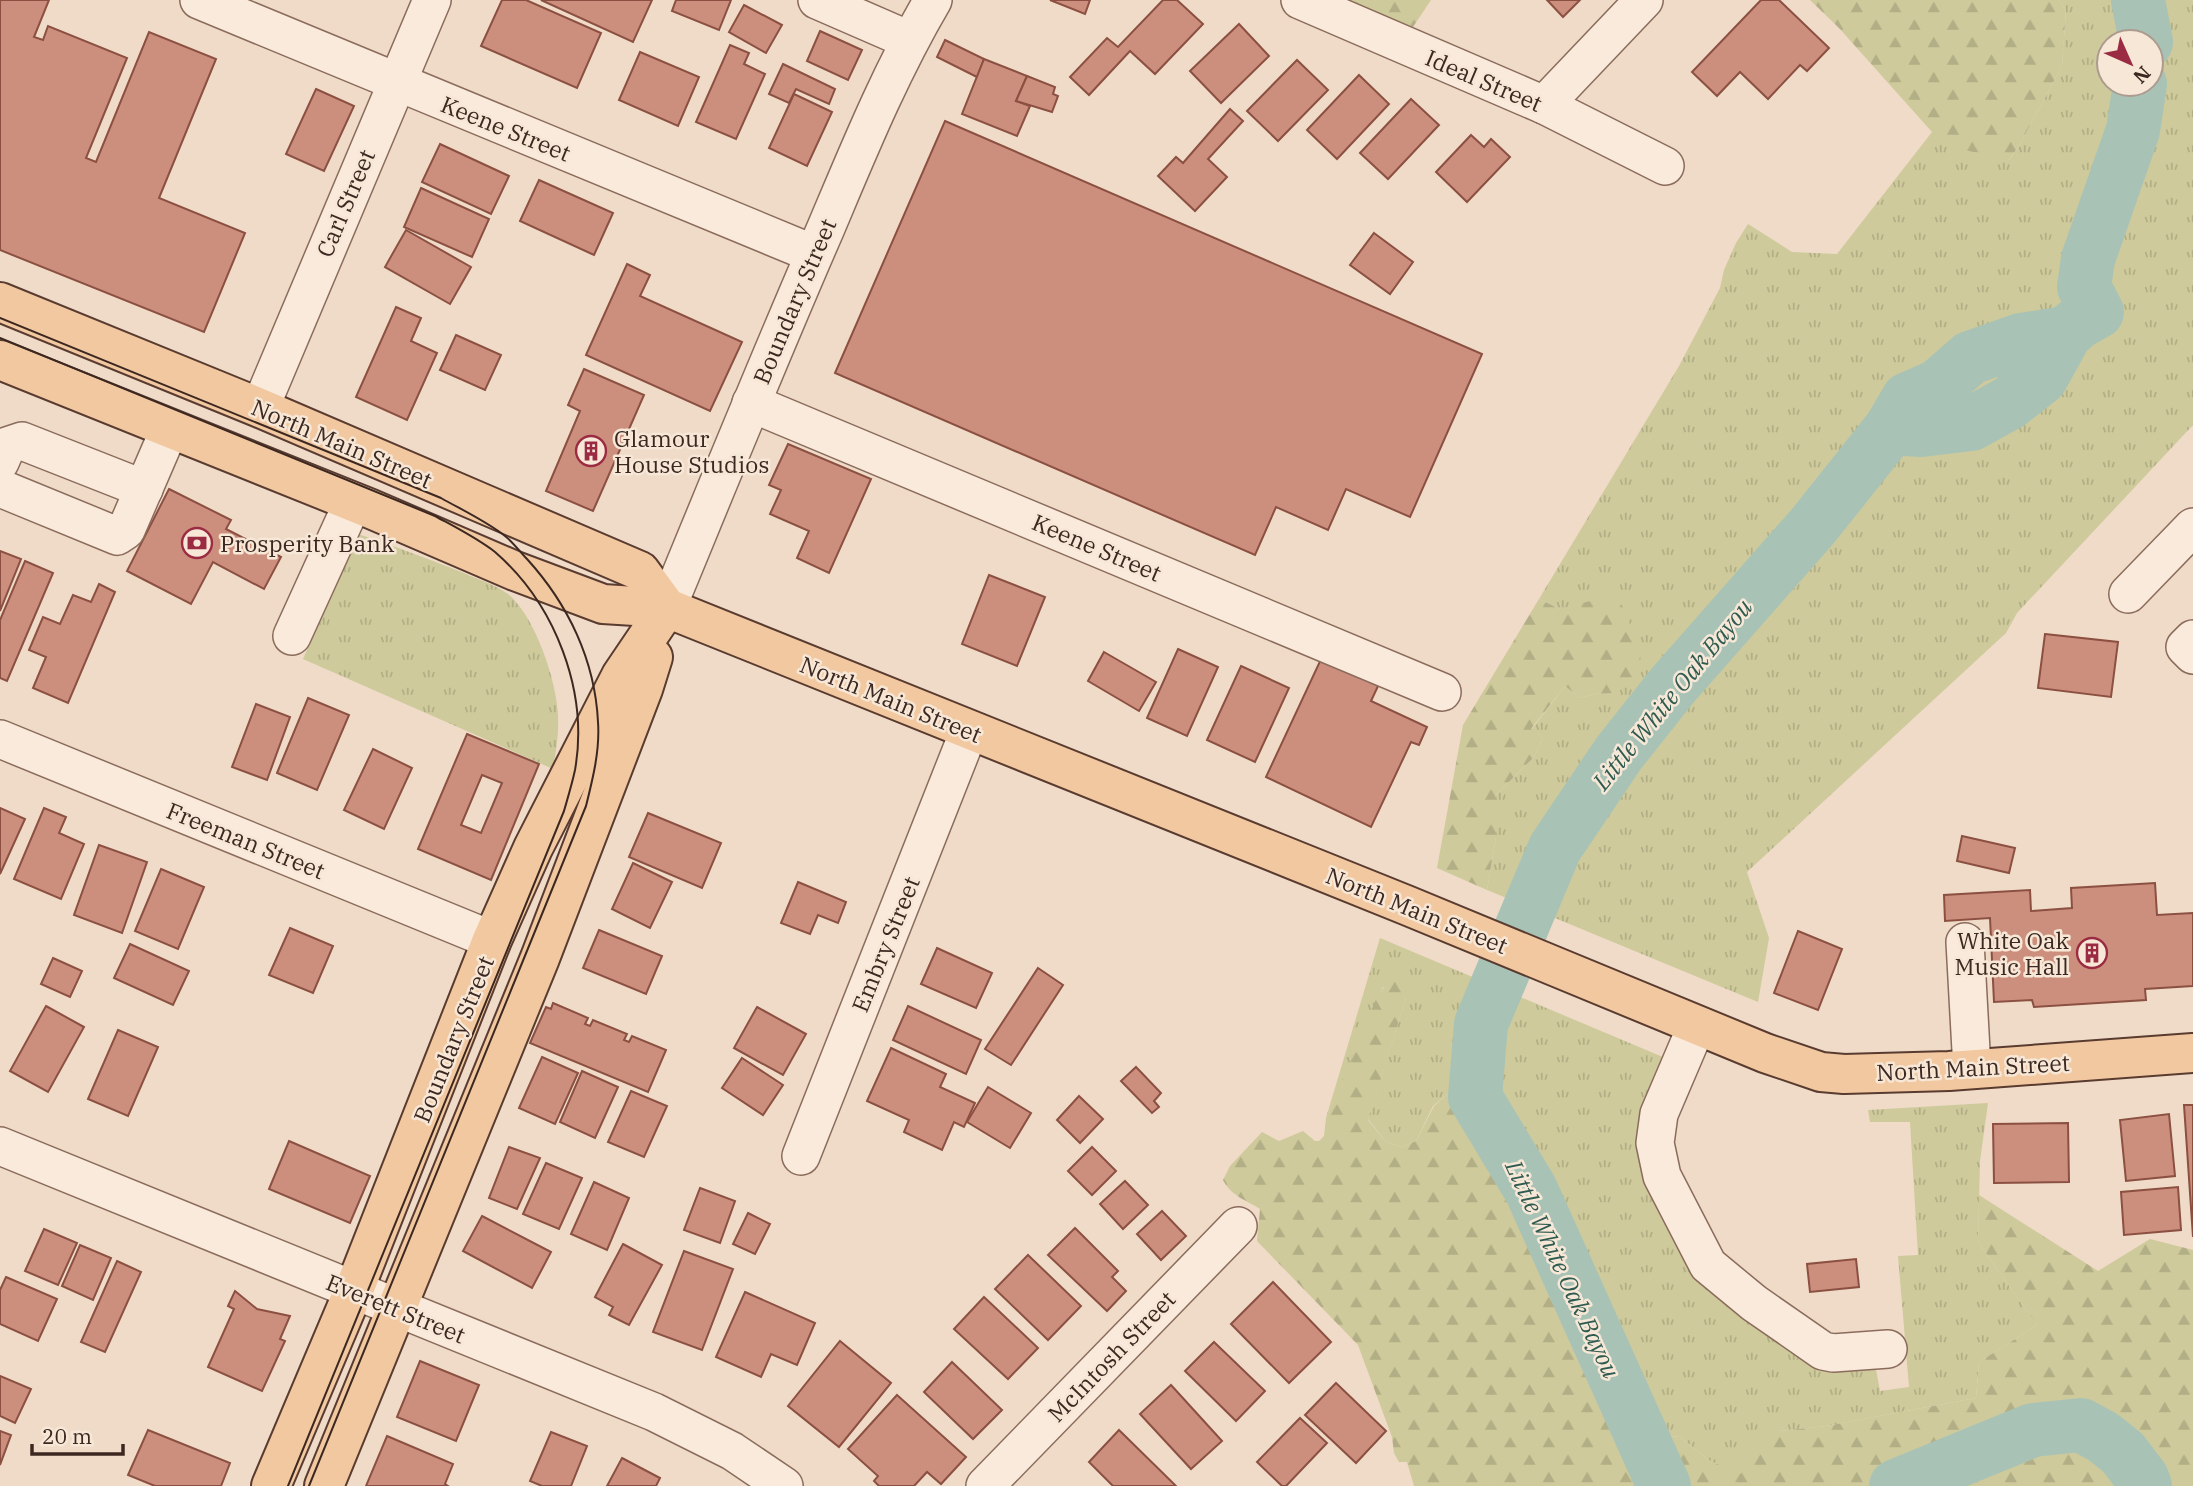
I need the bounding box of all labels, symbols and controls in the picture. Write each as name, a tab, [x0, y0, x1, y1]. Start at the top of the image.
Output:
north arrow	[2095, 28, 2165, 98]
street label: Ideal Street	[1421, 42, 1547, 118]
text: N	[2128, 61, 2156, 89]
street label: Keene Street	[437, 88, 575, 168]
street label: Carl Street	[309, 145, 381, 261]
street label: Boundary Street	[746, 214, 842, 388]
street label: North Main Street	[247, 391, 437, 495]
place label: Glamour House Studios	[614, 423, 770, 479]
building icon: Glamour House Studios	[574, 434, 608, 468]
street label: Keene Street	[1028, 506, 1166, 588]
bank icon: Prosperity Bank	[180, 526, 214, 560]
place label: Prosperity Bank	[220, 528, 395, 558]
water label: Little White Oak Bayou	[1584, 592, 1759, 797]
street label: North Main Street	[796, 649, 986, 749]
street label: Freeman Street	[163, 795, 329, 885]
street label: North Main Street	[1322, 860, 1512, 960]
street label: Embry Street	[844, 872, 926, 1016]
place label: White Oak Music Hall	[1955, 925, 2070, 981]
building icon: White Oak Music Hall	[2075, 936, 2109, 970]
street label: Boundary Street	[406, 951, 500, 1127]
street label: North Main Street	[1876, 1047, 2070, 1087]
water label: Little White Oak Bayou	[1498, 1154, 1628, 1384]
street label: Everett Street	[322, 1266, 470, 1350]
street label: McIntosh Street	[1041, 1284, 1181, 1428]
scale bar	[32, 1412, 122, 1456]
text: 20 m	[42, 1422, 92, 1450]

